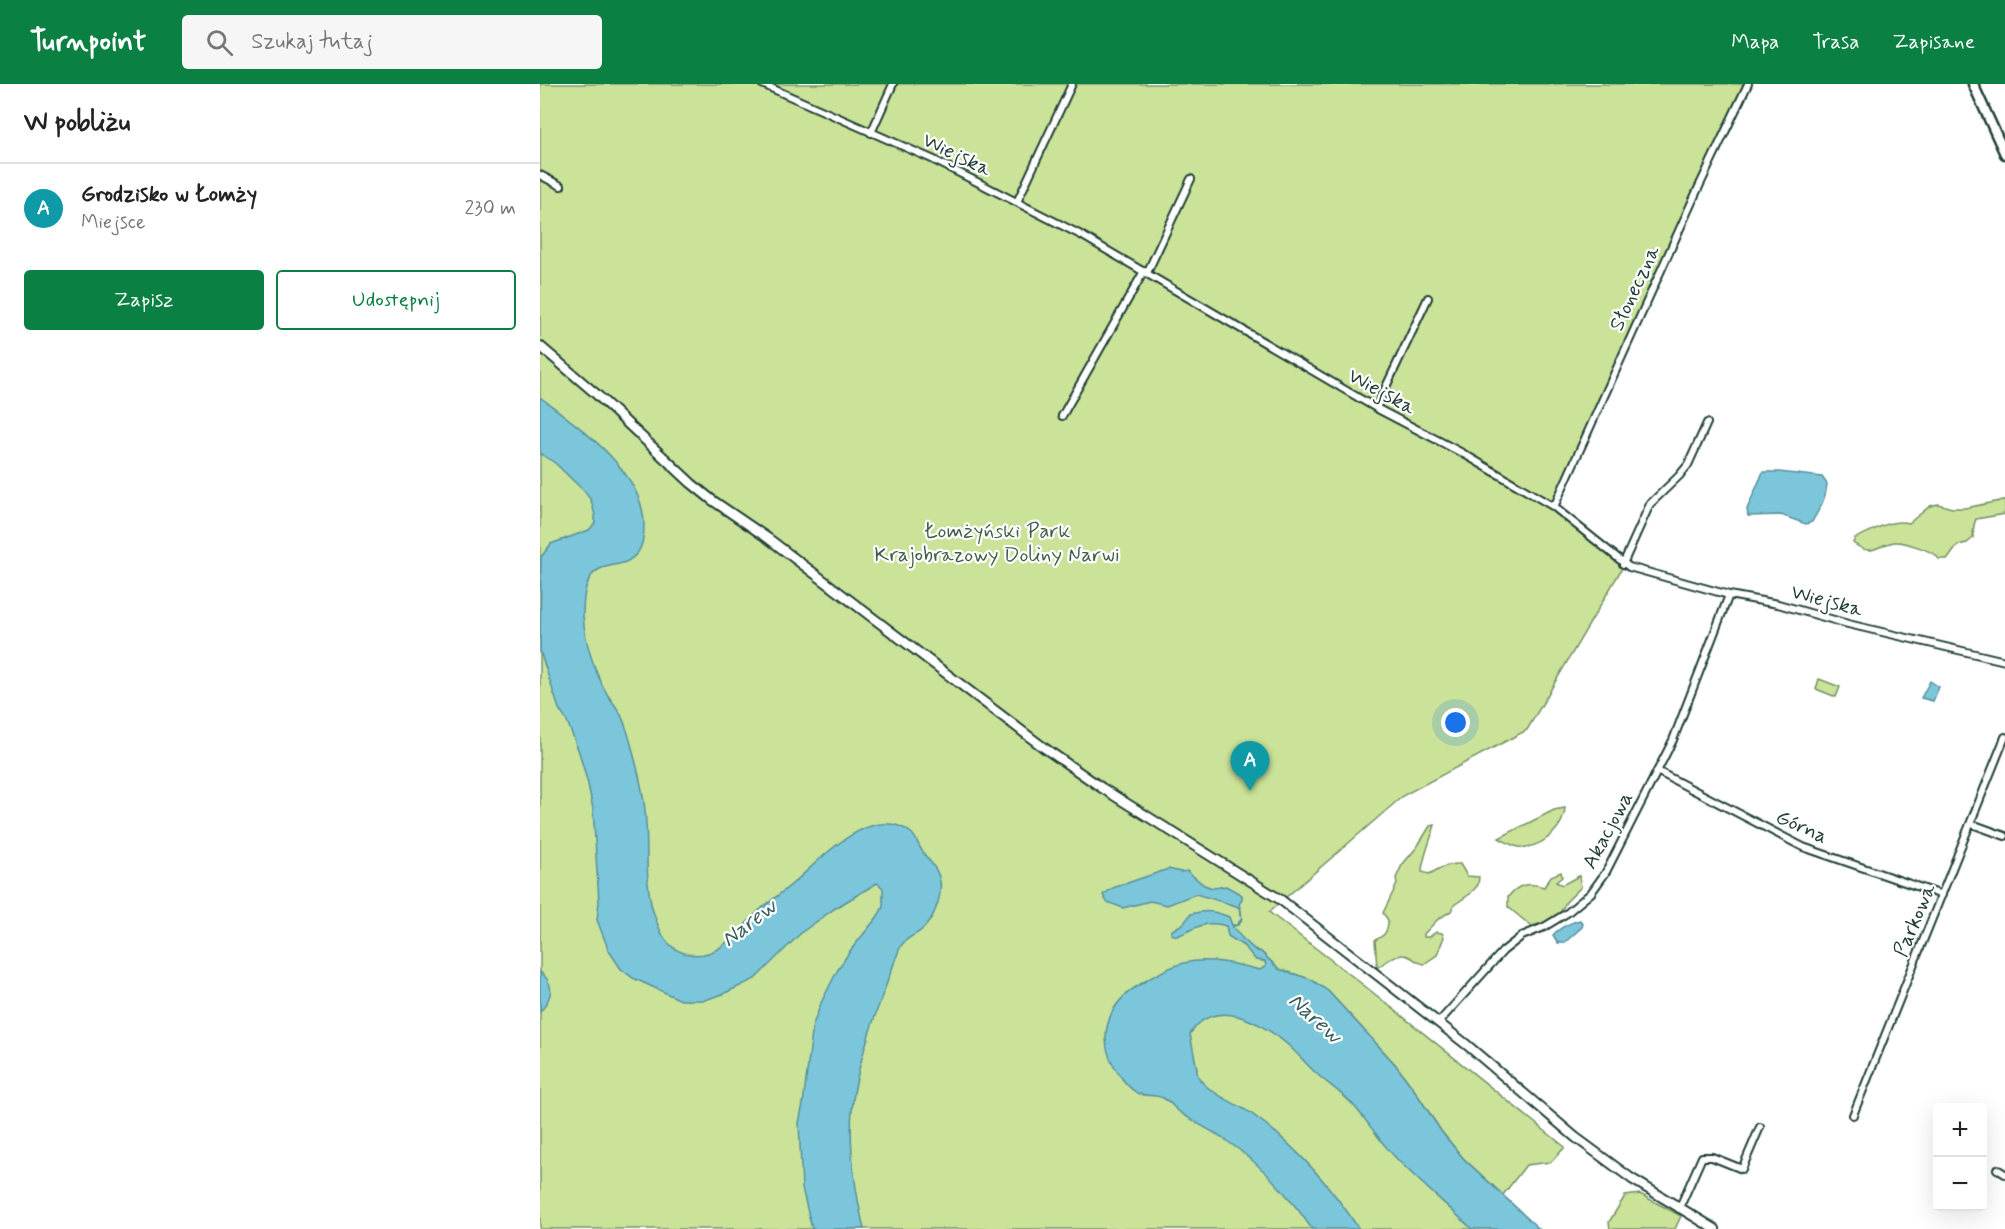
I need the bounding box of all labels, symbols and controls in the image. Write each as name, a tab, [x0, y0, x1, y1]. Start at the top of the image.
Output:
search box	[182, 15, 602, 69]
text: Turnpoint	[30, 24, 146, 61]
icon: search	[203, 26, 236, 59]
text: Szukaj tutaj	[251, 28, 373, 56]
text: Mapa	[1731, 28, 1779, 56]
text: Trasa	[1812, 28, 1860, 56]
text: Zapisane	[1893, 28, 1975, 56]
text: W pobliżu	[24, 106, 130, 140]
street label: Wiejska	[918, 126, 996, 184]
text: Grodzisko w Łomży	[81, 181, 257, 209]
text: A	[37, 195, 50, 222]
text: 230 m	[464, 195, 516, 222]
text: Miejsce	[81, 209, 145, 236]
street label: Słoneczna	[1603, 241, 1667, 336]
button: Zapisz	[24, 270, 264, 330]
button: Udostępnij	[276, 270, 516, 330]
street label: Wiejska	[1343, 362, 1421, 422]
park label: Łomżyński Park Krajobrazowy Doliny Narwi	[874, 517, 1120, 569]
street label: Wiejska	[1788, 578, 1866, 624]
your location	[1441, 708, 1470, 737]
pin: A	[1230, 742, 1270, 791]
street label: Akacjowa	[1576, 787, 1640, 874]
street label: Górna	[1771, 803, 1832, 851]
street label: Parkowa	[1887, 879, 1943, 961]
water label: Narew	[716, 892, 784, 954]
water label: Narew	[1282, 987, 1348, 1051]
map controls	[1933, 1103, 1987, 1211]
button: +	[1933, 1103, 1987, 1157]
button: −	[1933, 1157, 1987, 1211]

